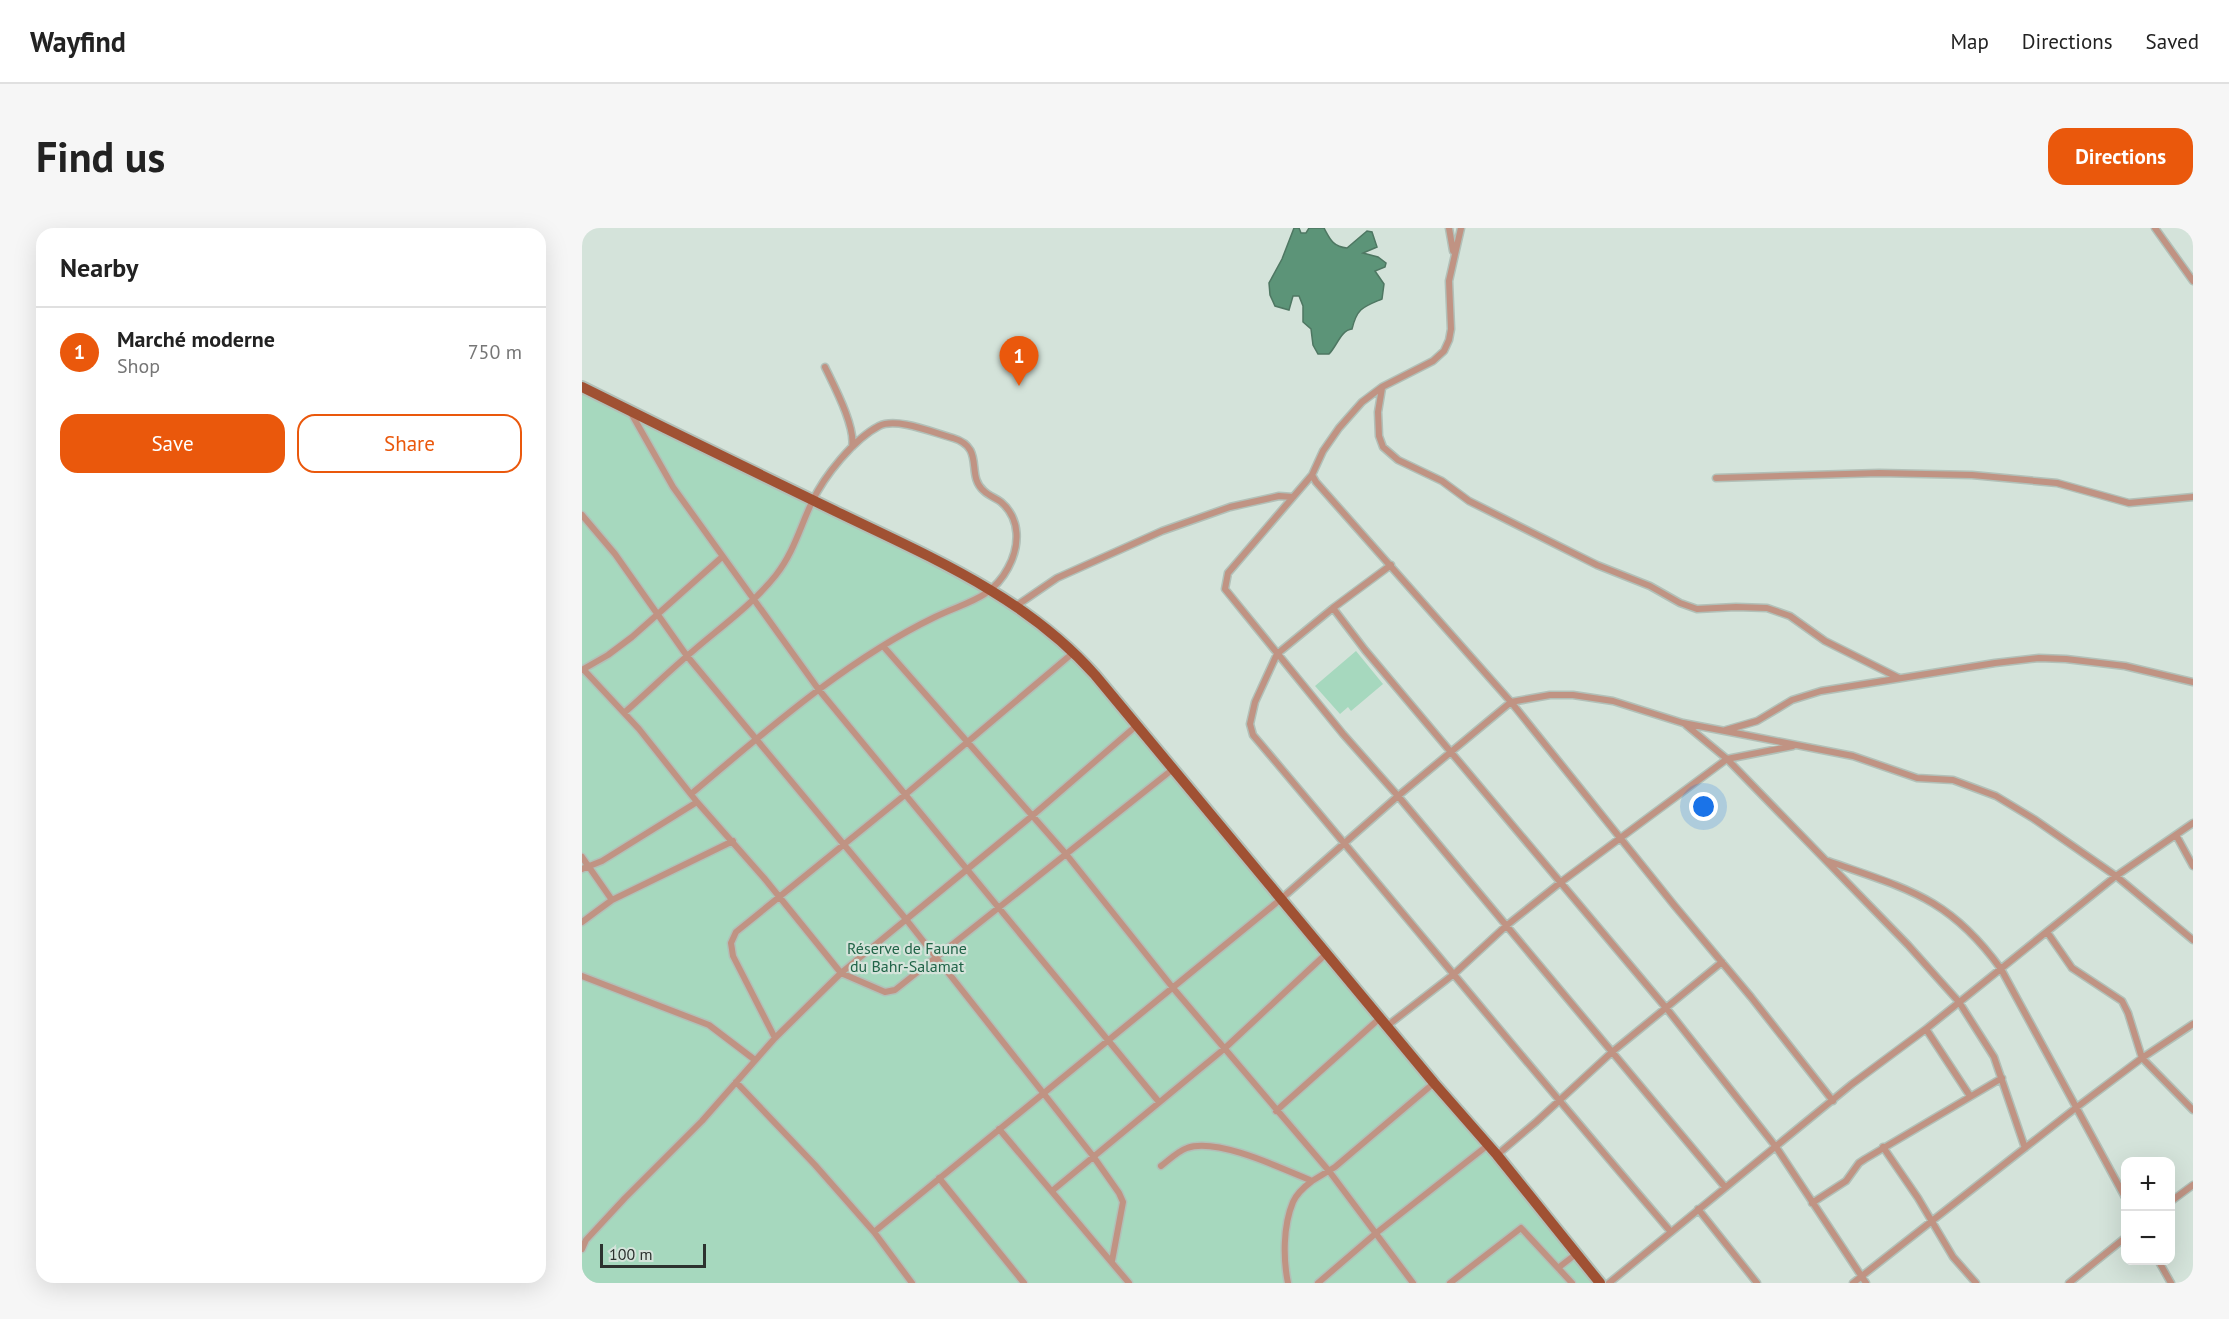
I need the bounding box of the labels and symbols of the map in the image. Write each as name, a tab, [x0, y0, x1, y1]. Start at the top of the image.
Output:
pin: 1	[1000, 336, 1038, 386]
your location	[1689, 792, 1718, 821]
park label: Réserve de Faune du Bahr-Salamat	[847, 938, 967, 976]
scale bar	[600, 1241, 706, 1268]

